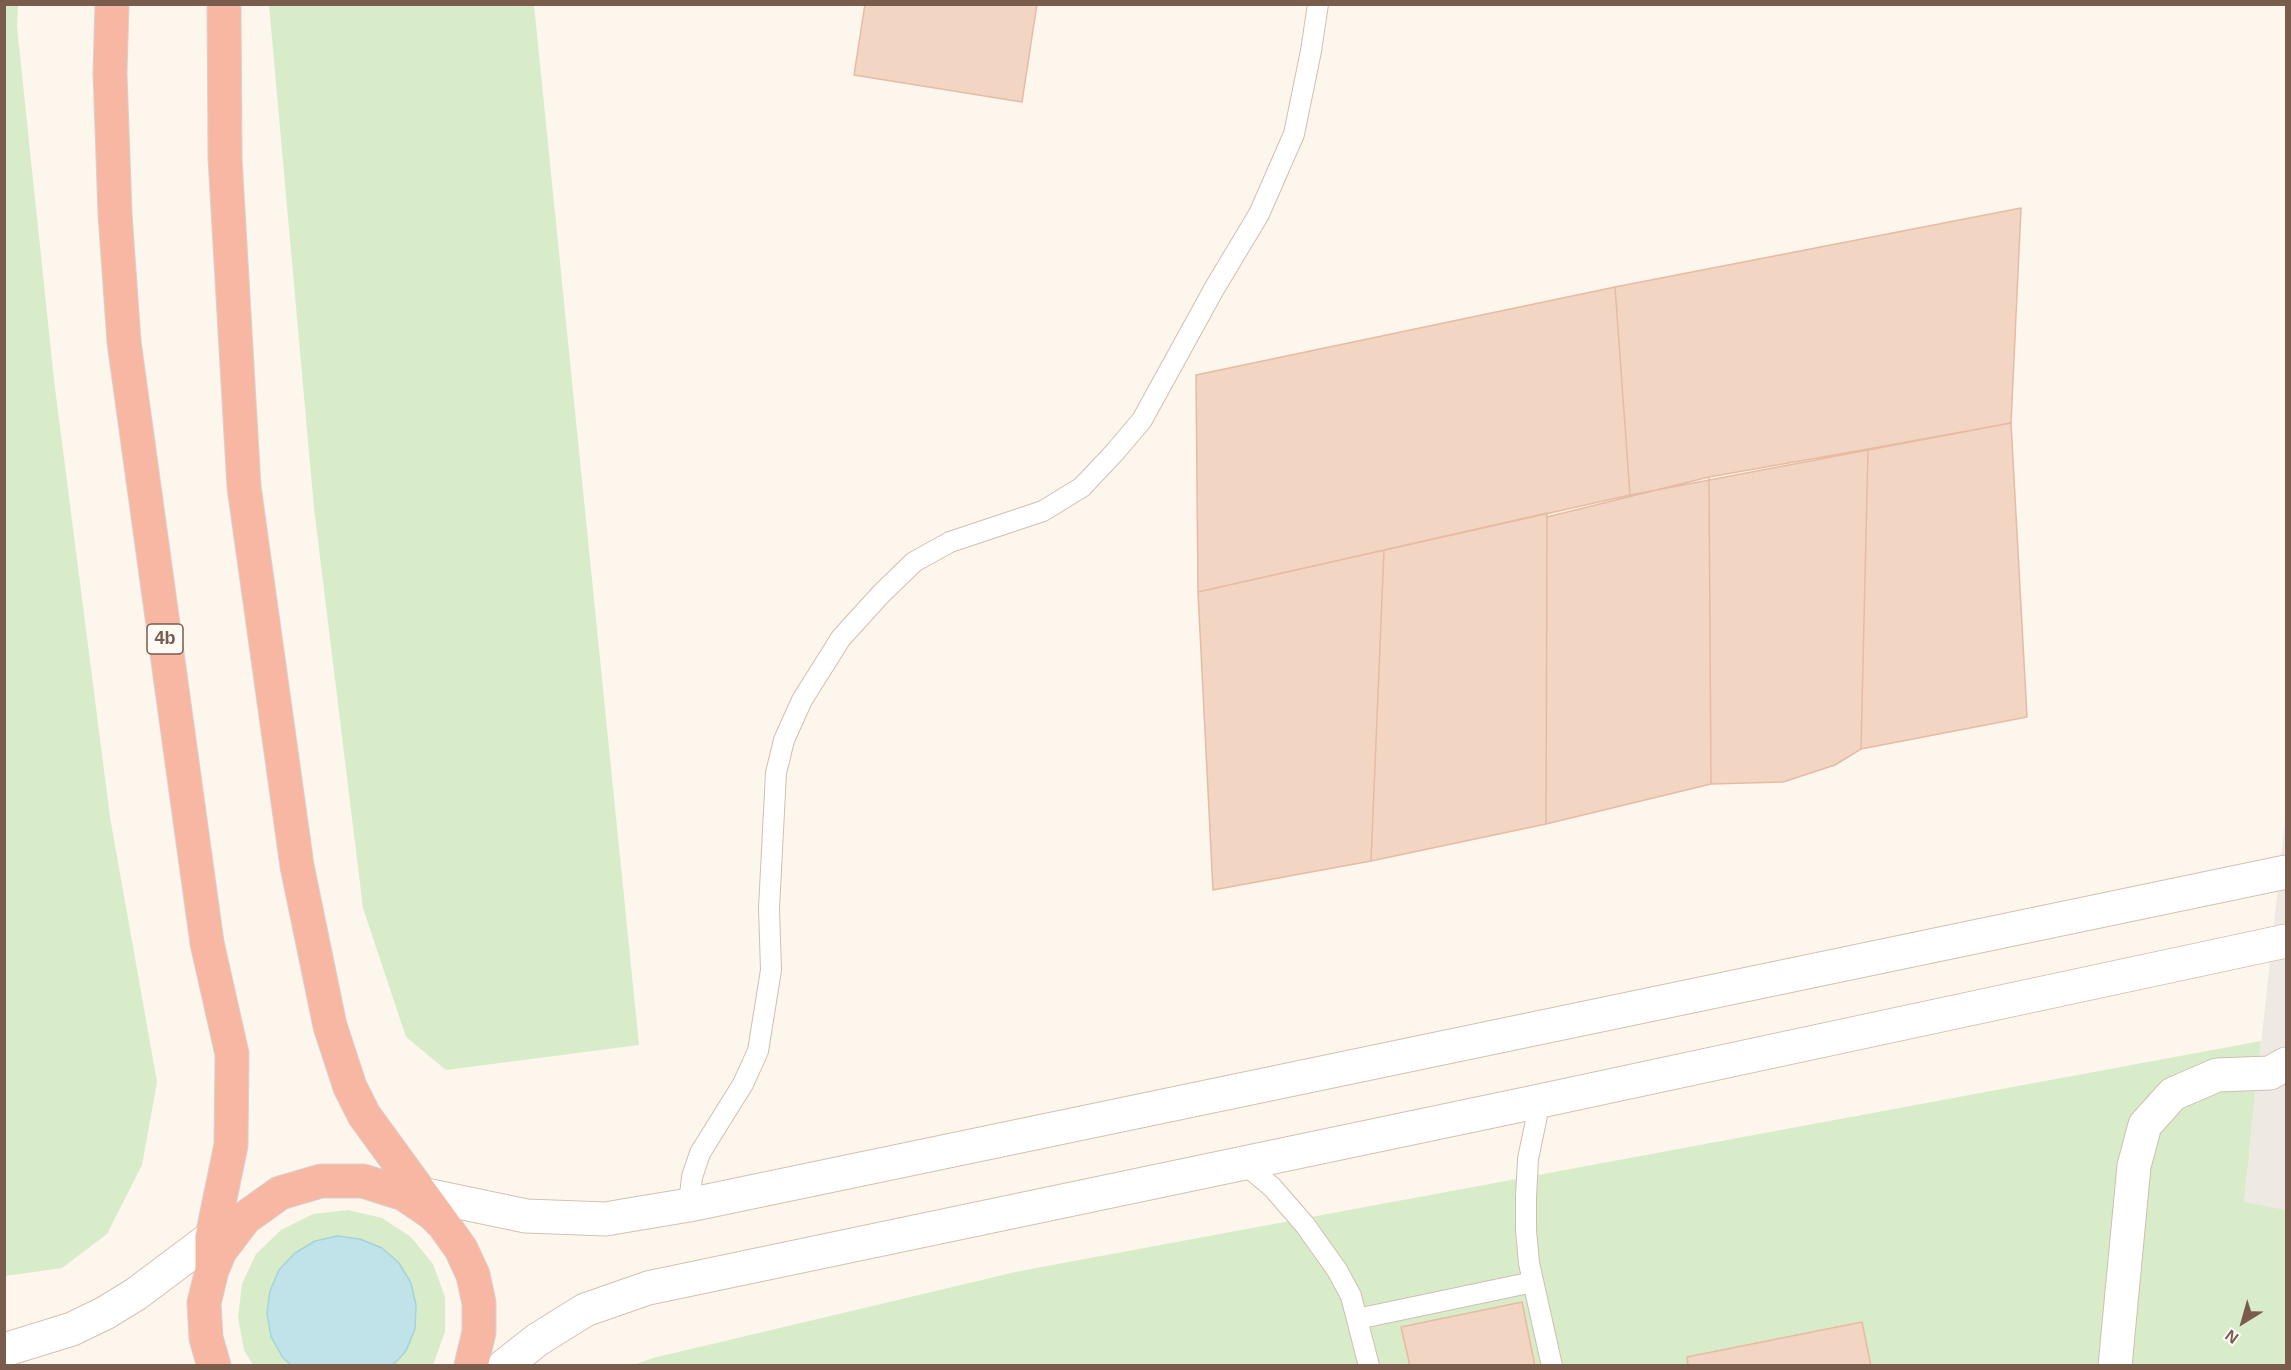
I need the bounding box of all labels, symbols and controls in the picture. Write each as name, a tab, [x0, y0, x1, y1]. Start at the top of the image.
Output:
road number: 4b	[147, 624, 183, 654]
north arrow	[2213, 1292, 2273, 1352]
text: N	[2222, 1327, 2242, 1347]

